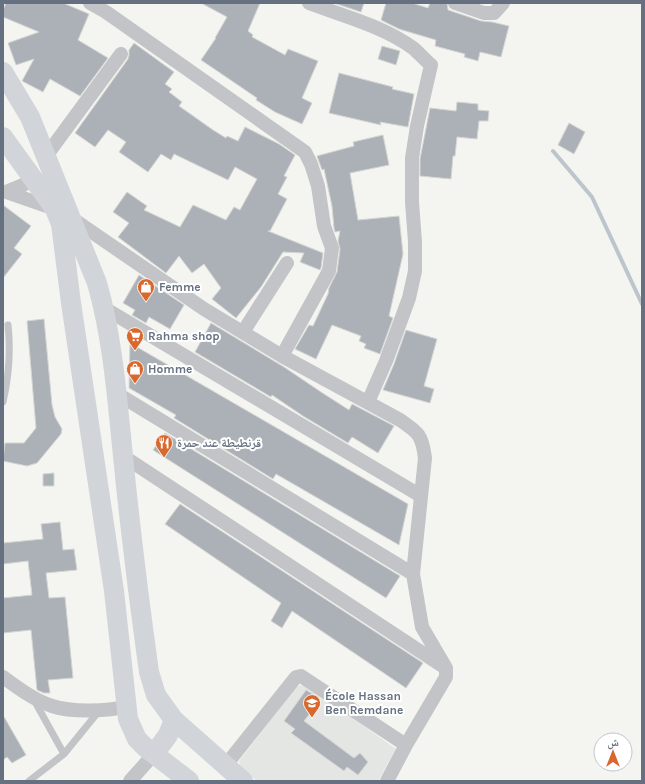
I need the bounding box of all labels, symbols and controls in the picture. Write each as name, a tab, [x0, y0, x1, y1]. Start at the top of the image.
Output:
shop icon: Femme	[136, 277, 156, 302]
place label: Femme	[159, 280, 201, 294]
supermarket icon: Rahma shop	[125, 326, 145, 351]
place label: Rahma shop	[148, 329, 220, 343]
shop icon: Homme	[125, 359, 145, 384]
place label: Homme	[148, 362, 192, 376]
restaurant icon: قرنطيطة عند حمرة	[154, 433, 174, 458]
place label: قرنطيطة عند حمرة	[177, 436, 261, 450]
place label: École Hassan Ben Remdane	[325, 688, 403, 717]
school or university icon: École Hassan Ben Remdane	[302, 693, 322, 718]
north arrow	[593, 732, 633, 772]
text: ش	[607, 736, 619, 750]

